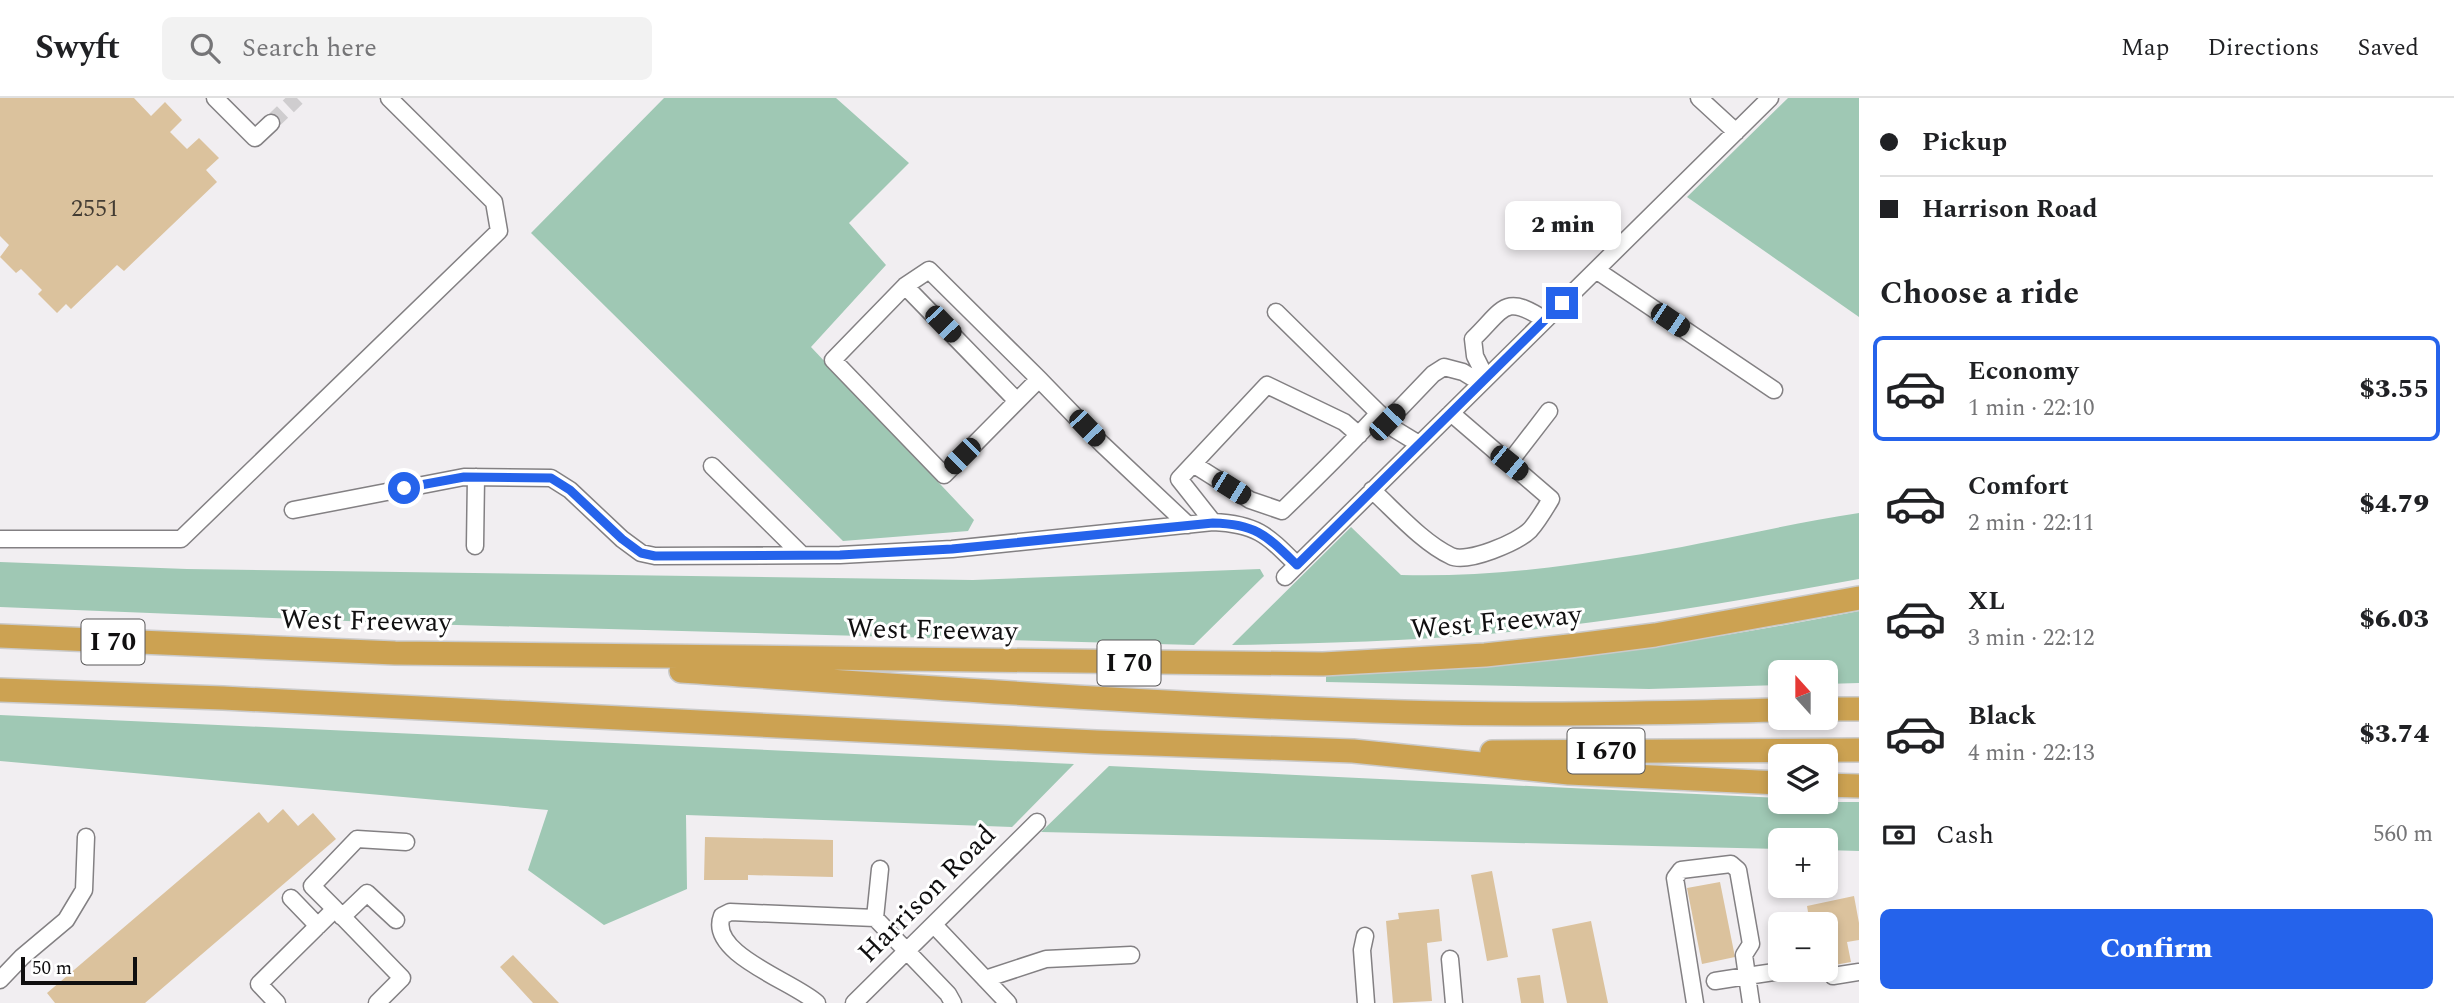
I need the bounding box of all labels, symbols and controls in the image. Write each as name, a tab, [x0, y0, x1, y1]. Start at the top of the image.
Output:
search box	[162, 17, 652, 80]
text: Swyft	[35, 23, 120, 73]
text: Search here	[242, 28, 377, 68]
icon: search	[186, 29, 224, 67]
text: Map	[2121, 30, 2169, 66]
text: Directions	[2207, 30, 2319, 66]
text: Saved	[2357, 30, 2419, 66]
text: Pickup	[1922, 122, 2007, 162]
text: Harrison Road	[1922, 189, 2098, 229]
house number: 2551	[71, 191, 119, 227]
callout: 2 min	[1504, 202, 1620, 250]
text: 2 min	[1531, 208, 1595, 243]
text: Choose a ride	[1880, 269, 2079, 318]
route end	[1546, 287, 1578, 319]
car	[1647, 300, 1694, 340]
car	[921, 302, 966, 346]
text: Economy	[1968, 351, 2078, 391]
icon: car	[1884, 357, 1947, 420]
text: $3.55	[2359, 369, 2429, 409]
text: 1 min · 22:10	[1968, 391, 2095, 426]
car	[1365, 400, 1410, 444]
car	[1065, 406, 1110, 450]
car	[940, 434, 985, 478]
car	[1487, 442, 1532, 484]
text: Comfort	[1968, 466, 2069, 506]
car	[1208, 468, 1255, 508]
route start	[388, 472, 420, 504]
icon: car	[1884, 472, 1947, 535]
text: $4.79	[2359, 484, 2429, 524]
text: 2 min · 22:11	[1968, 506, 2095, 541]
text: XL	[1968, 581, 2005, 621]
icon: car	[1884, 587, 1947, 650]
street label: West Freeway	[1409, 593, 1585, 651]
street label: West Freeway	[280, 598, 454, 644]
text: $6.03	[2359, 599, 2429, 639]
street label: West Freeway	[846, 607, 1020, 653]
road number: I 70	[82, 620, 144, 664]
text: 3 min · 22:12	[1968, 621, 2095, 656]
road number: I 70	[1098, 640, 1160, 685]
north arrow	[1768, 660, 1838, 730]
map controls	[1768, 660, 1838, 982]
text: Black	[1968, 696, 2036, 736]
icon: car	[1884, 702, 1947, 765]
text: $3.74	[2359, 714, 2429, 754]
road number: I 670	[1568, 729, 1644, 774]
text: 4 min · 22:13	[1968, 736, 2095, 771]
button: layers	[1768, 744, 1838, 814]
street label: Harrison Road	[848, 815, 1006, 973]
text: Cash	[1936, 815, 1994, 855]
icon: cash	[1880, 816, 1918, 854]
text: 560 m	[2373, 817, 2433, 852]
button: +	[1768, 828, 1838, 898]
button: Confirm	[1880, 909, 2433, 989]
button: −	[1768, 912, 1838, 982]
scale bar	[21, 954, 136, 986]
text: 50 m	[32, 954, 72, 983]

